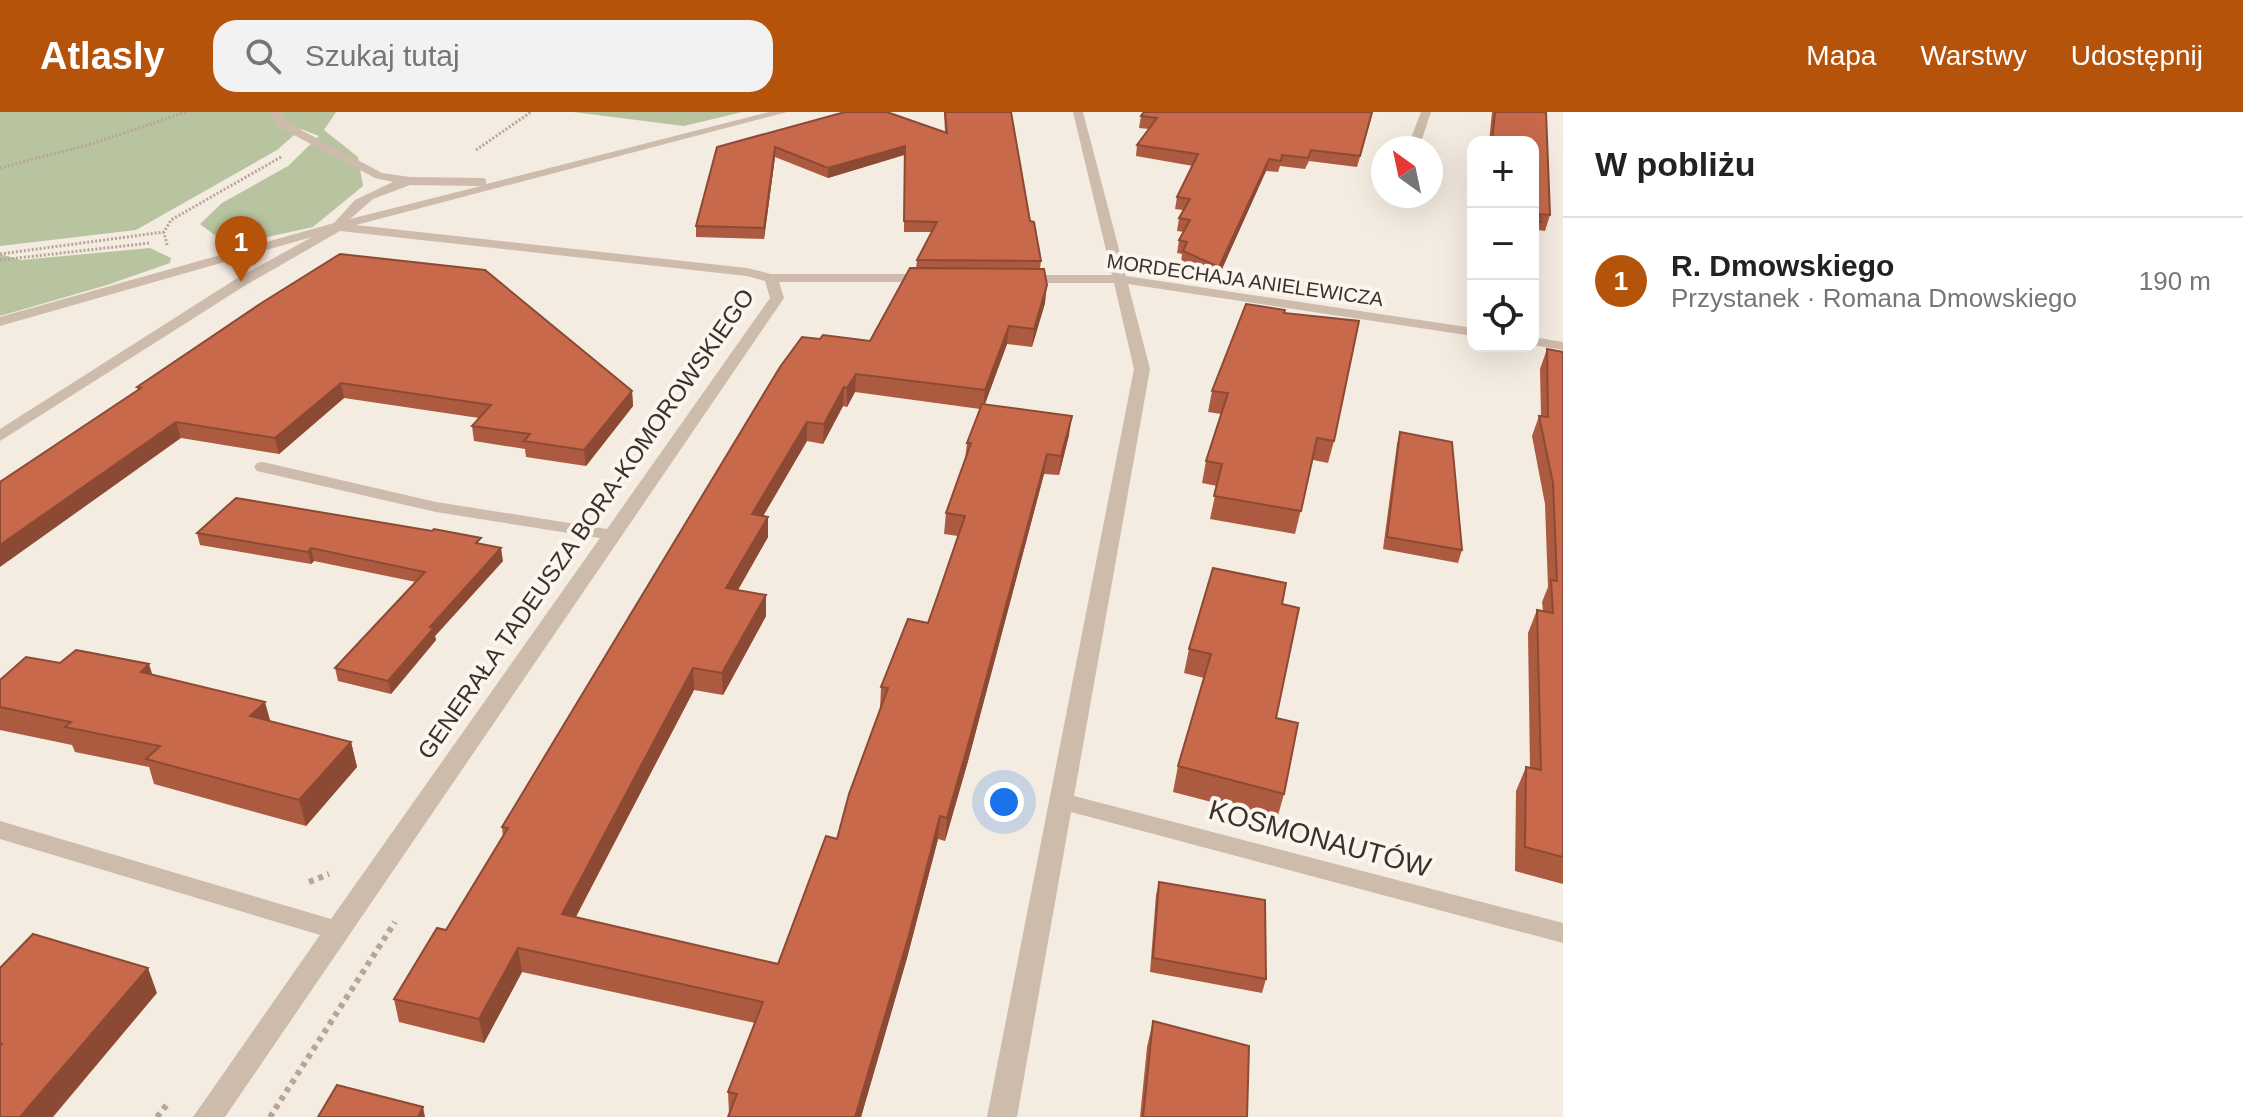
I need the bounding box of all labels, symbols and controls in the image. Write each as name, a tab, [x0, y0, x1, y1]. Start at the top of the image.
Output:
search box	[213, 20, 773, 92]
icon: search	[241, 34, 285, 78]
text: Atlasly	[40, 35, 165, 77]
text: Szukaj tutaj	[305, 39, 460, 72]
text: Mapa	[1806, 40, 1876, 71]
text: Warstwy	[1920, 40, 2027, 71]
text: Udostępnij	[2071, 40, 2203, 71]
north arrow	[1371, 136, 1443, 208]
map controls	[1467, 136, 1539, 352]
button: +	[1467, 136, 1539, 208]
text: W pobliżu	[1595, 145, 1756, 183]
button: −	[1467, 208, 1539, 280]
pin: 1	[215, 216, 267, 282]
text: R. Dmowskiego	[1671, 249, 1894, 282]
street label: MORDECHAJA ANIELEWICZA	[1105, 250, 1385, 310]
text: 1	[1614, 266, 1628, 296]
text: 190 m	[2139, 266, 2211, 296]
button: locate	[1467, 280, 1539, 352]
text: Przystanek · Romana Dmowskiego	[1671, 283, 2077, 313]
street label: GENERAŁA TADEUSZA BORA-KOMOROWSKIEGO	[412, 284, 759, 764]
your location	[984, 782, 1024, 822]
street label: KOSMONAUTÓW	[1205, 794, 1435, 883]

